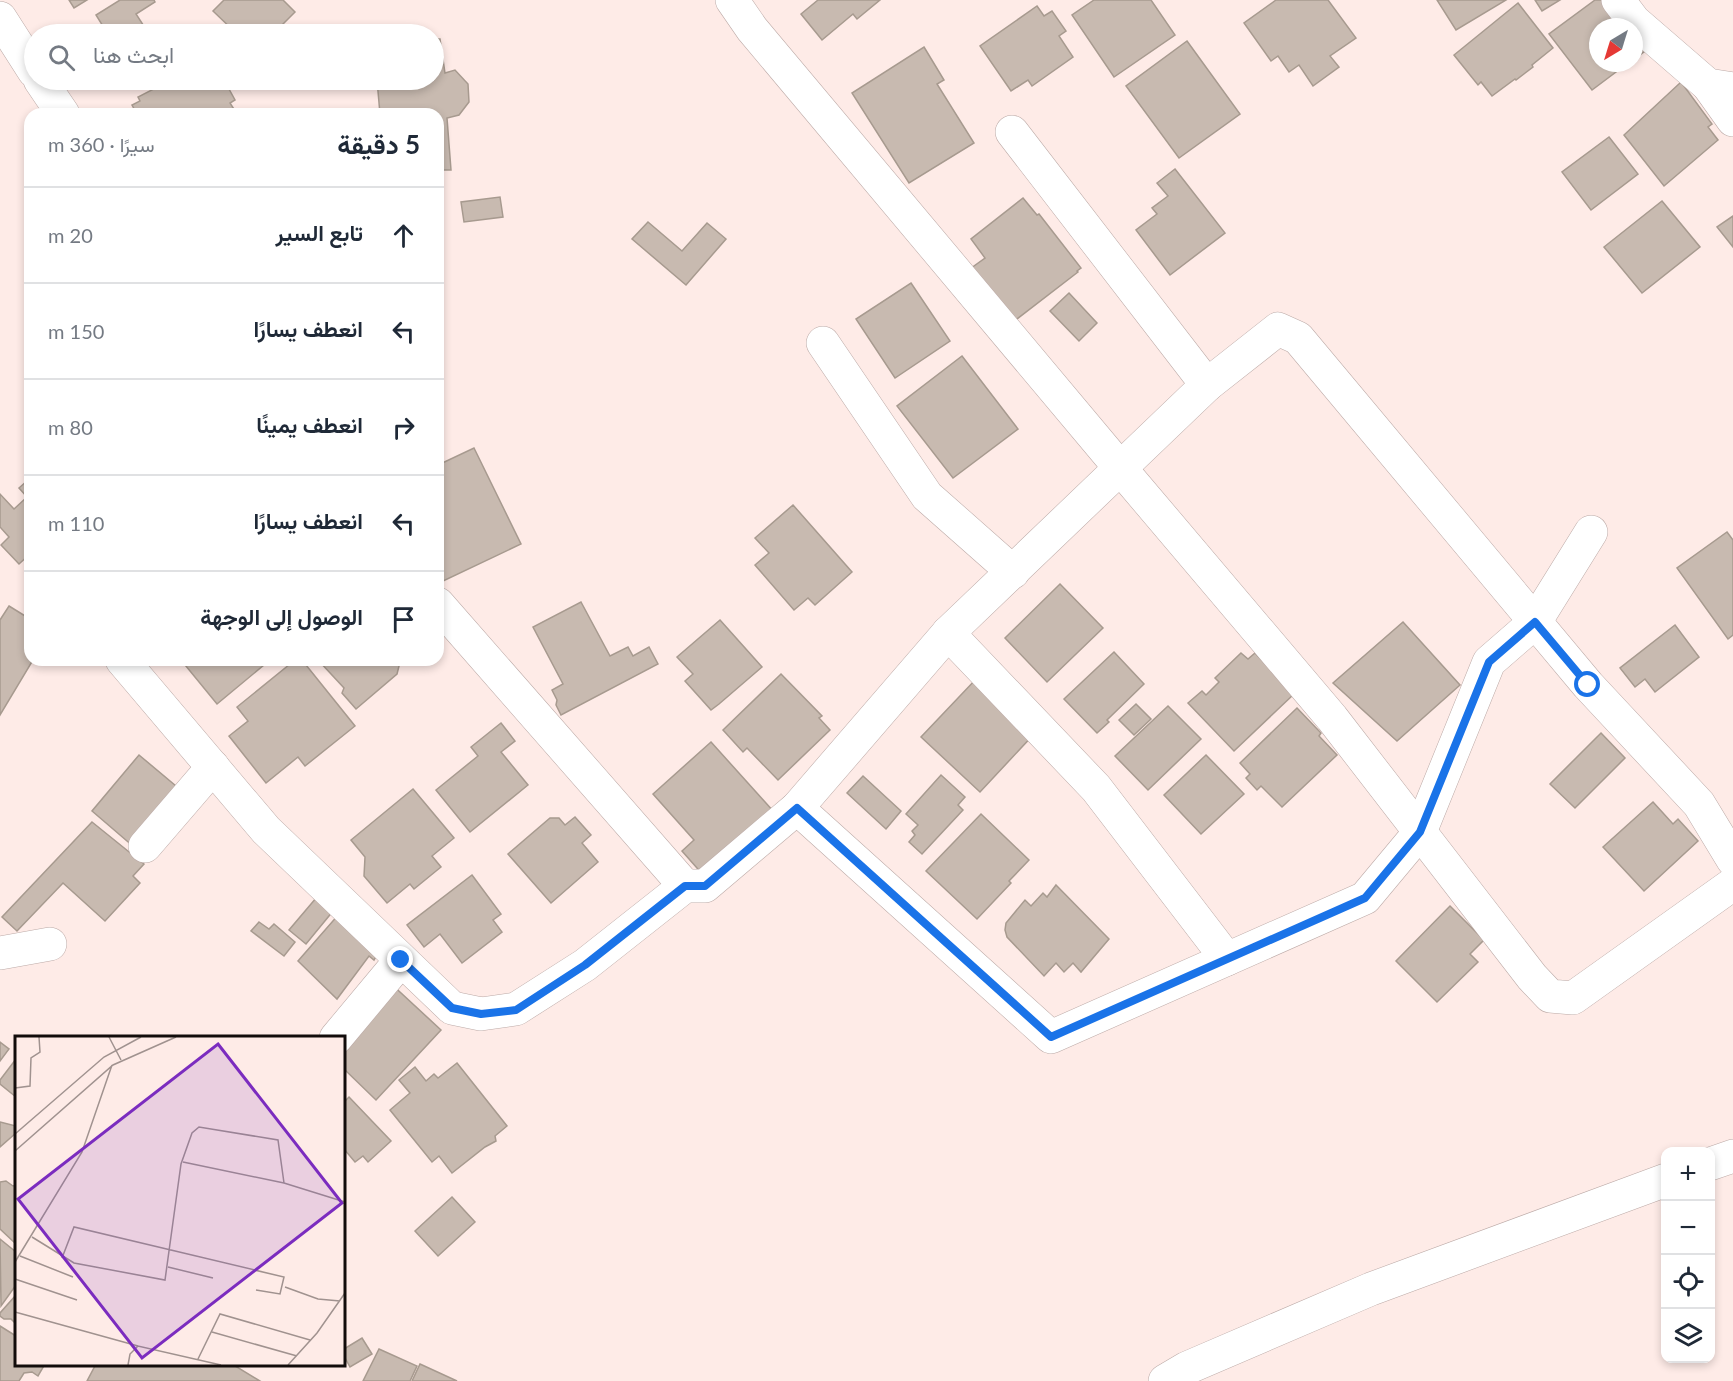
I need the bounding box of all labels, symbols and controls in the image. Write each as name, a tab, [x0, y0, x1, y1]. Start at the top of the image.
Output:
north arrow	[1589, 18, 1643, 72]
search box	[24, 24, 444, 90]
icon: search	[45, 41, 78, 74]
text: ابحث هنا	[93, 41, 174, 68]
text: 5 دقيقة	[337, 128, 420, 160]
text: سيرًا · 360 m	[48, 132, 155, 156]
text: تابع السير	[276, 219, 363, 246]
icon: ahead	[387, 219, 420, 252]
text: 20 m	[48, 223, 93, 247]
text: انعطف يسارًا	[254, 315, 363, 342]
icon: left	[387, 315, 420, 348]
text: 150 m	[48, 319, 104, 343]
text: انعطف يمينًا	[256, 411, 363, 438]
icon: right	[387, 411, 420, 444]
text: 80 m	[48, 415, 93, 439]
text: انعطف يسارًا	[254, 507, 363, 534]
icon: left	[387, 507, 420, 540]
text: 110 m	[48, 511, 104, 535]
text: الوصول إلى الوجهة	[200, 603, 363, 630]
icon: arrive	[387, 603, 420, 636]
route start	[1574, 671, 1600, 697]
route end	[387, 946, 413, 972]
inset map	[15, 1036, 345, 1366]
map controls	[1661, 1147, 1715, 1363]
button: +	[1661, 1147, 1715, 1201]
button: −	[1661, 1201, 1715, 1255]
button: locate	[1661, 1255, 1715, 1309]
button: layers	[1661, 1309, 1715, 1363]

